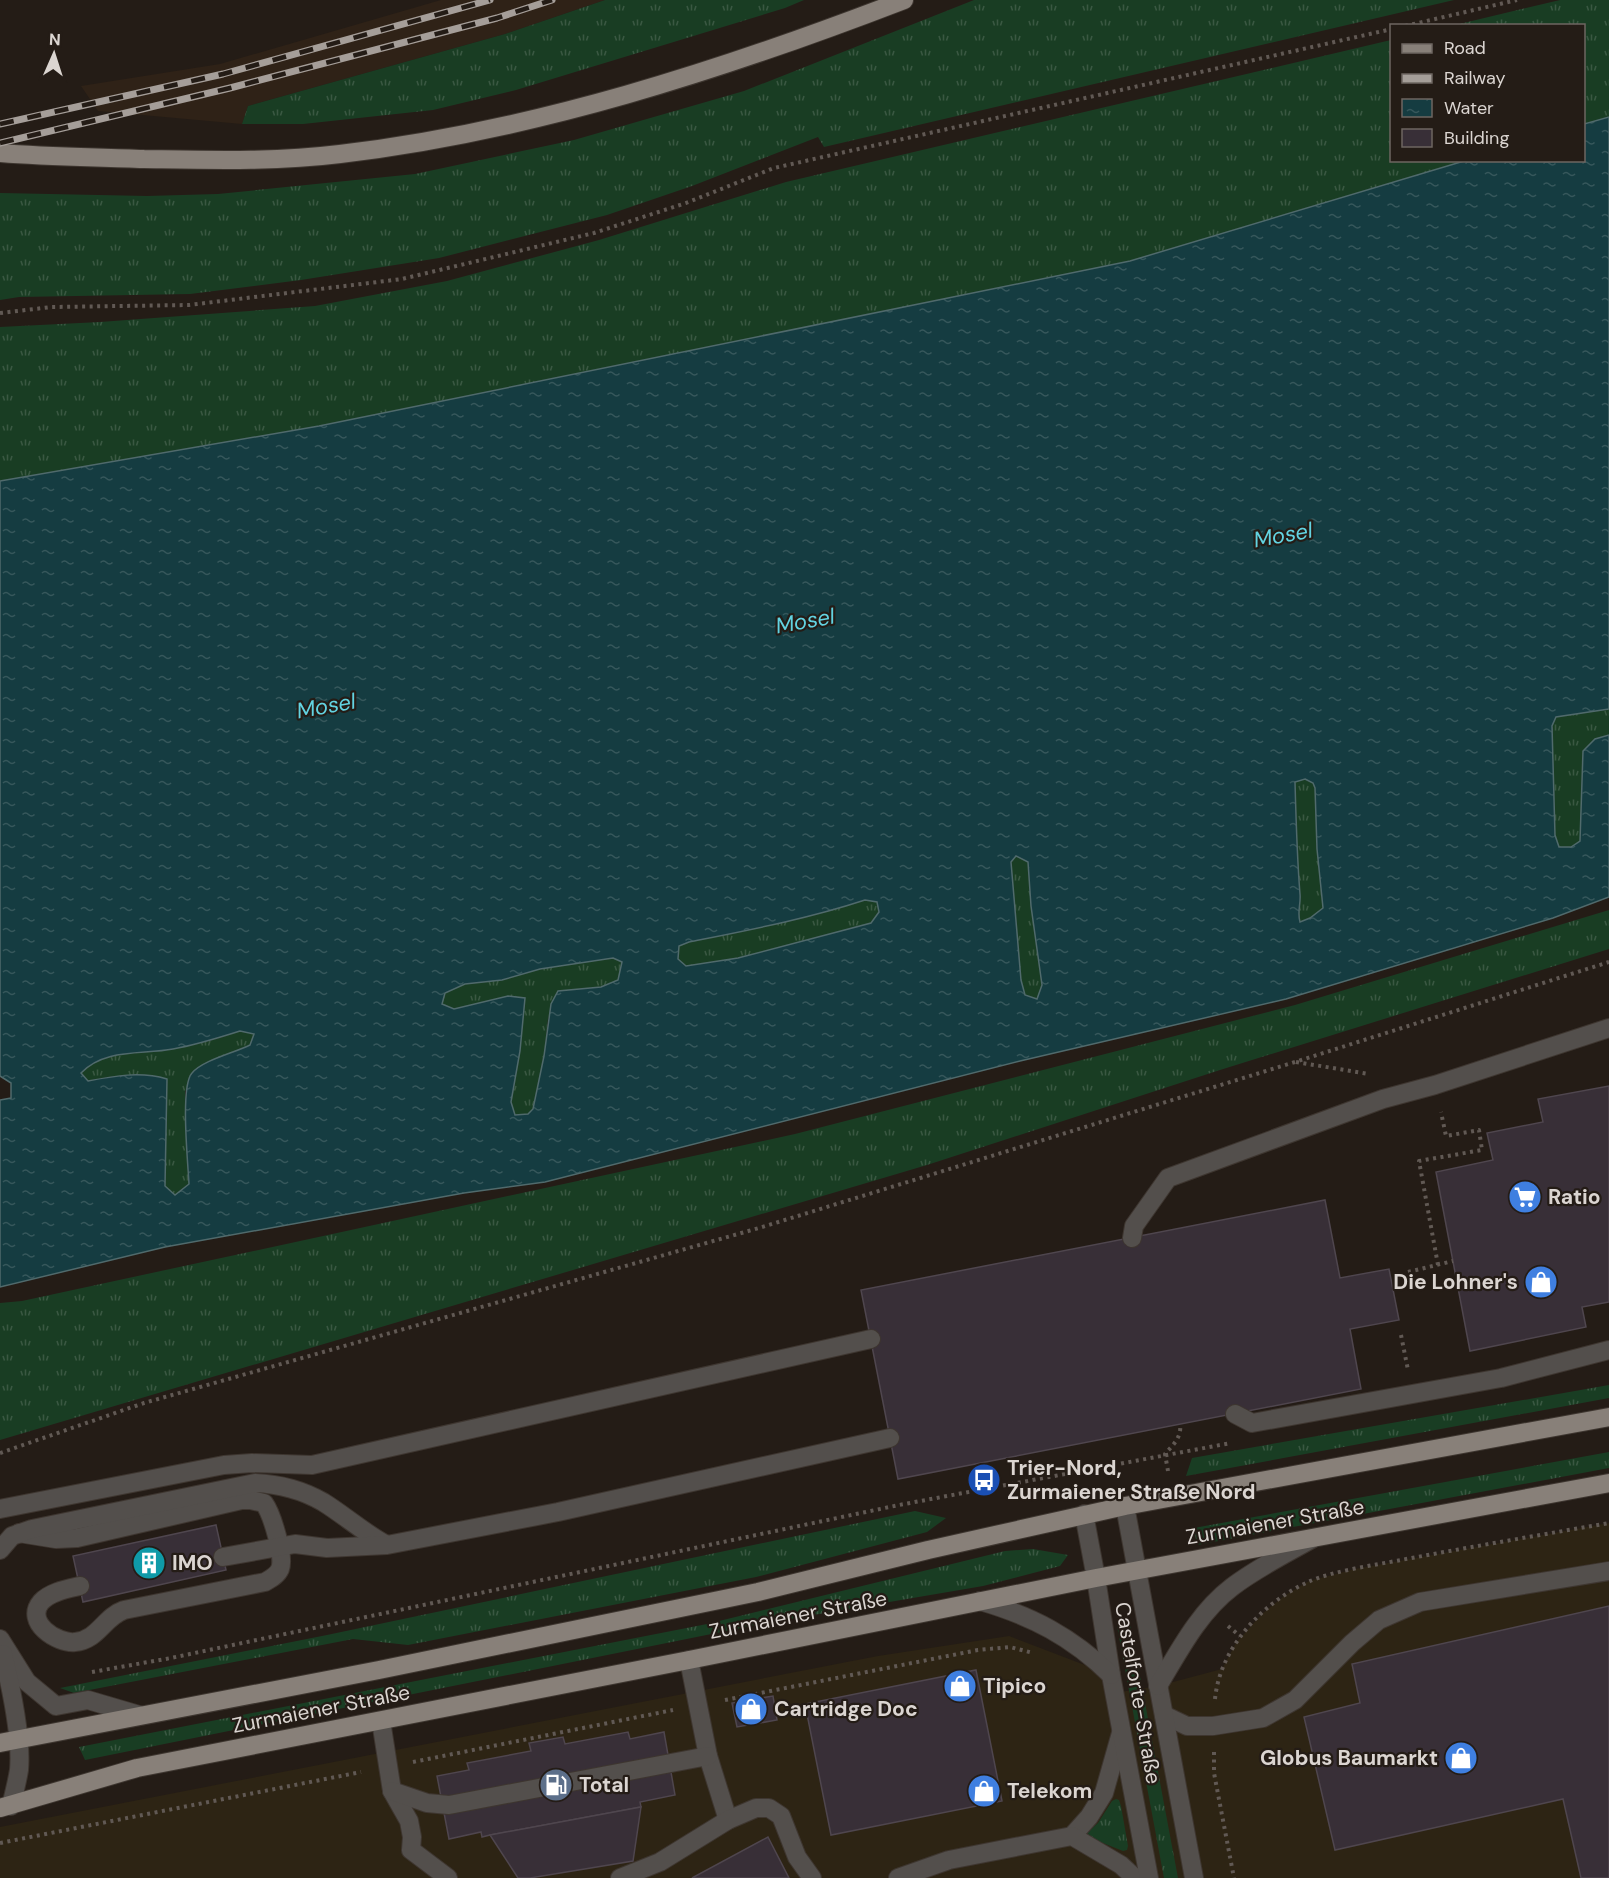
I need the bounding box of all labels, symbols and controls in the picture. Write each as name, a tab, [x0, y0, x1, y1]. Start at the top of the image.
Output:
north arrow	[24, 24, 84, 84]
legend	[1390, 24, 1585, 162]
text: N	[48, 29, 61, 50]
text: Road	[1444, 36, 1486, 60]
text: Railway	[1444, 66, 1506, 90]
text: Water	[1444, 96, 1494, 120]
text: Building	[1444, 126, 1509, 150]
water label: Mosel	[1251, 515, 1316, 554]
water label: Mosel	[773, 601, 838, 640]
water label: Mosel	[294, 686, 359, 725]
supermarket icon: Ratio	[1507, 1179, 1543, 1215]
place label: Ratio	[1548, 1183, 1601, 1211]
shop icon: Die Lohner's	[1523, 1264, 1559, 1300]
place label: Die Lohner's	[1393, 1268, 1518, 1296]
place label: Trier-Nord, Zurmaiener Straße Nord	[1007, 1454, 1256, 1506]
bus stop icon: Trier-Nord, Zurmaiener Straße Nord	[966, 1462, 1002, 1498]
street label: Zurmaiener Straße	[1184, 1493, 1366, 1551]
building icon: IMO	[131, 1545, 167, 1581]
place label: IMO	[172, 1549, 213, 1577]
street label: Zurmaiener Straße	[707, 1584, 889, 1646]
street label: Castelforte-Straße	[1108, 1600, 1168, 1786]
shop icon: Tipico	[942, 1668, 978, 1704]
place label: Tipico	[983, 1672, 1046, 1700]
street label: Zurmaiener Straße	[230, 1678, 412, 1740]
shop icon: Cartridge Doc	[733, 1691, 769, 1727]
place label: Cartridge Doc	[774, 1695, 918, 1723]
shop icon: Globus Baumarkt	[1443, 1740, 1479, 1776]
place label: Globus Baumarkt	[1260, 1744, 1438, 1772]
fuel station icon: Total	[538, 1767, 574, 1803]
place label: Total	[579, 1771, 629, 1799]
shop icon: Telekom	[966, 1773, 1002, 1809]
place label: Telekom	[1007, 1777, 1092, 1805]

